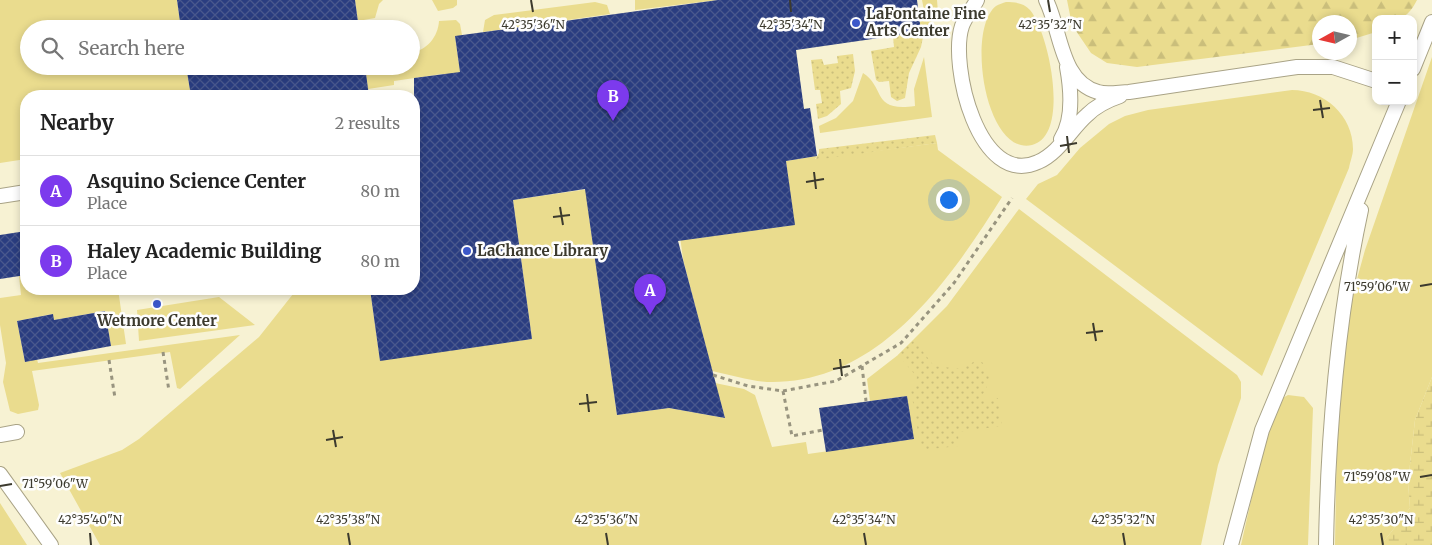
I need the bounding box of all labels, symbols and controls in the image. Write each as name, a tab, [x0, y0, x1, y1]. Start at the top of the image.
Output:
place label: LaFontaine Fine Arts Center	[865, 4, 986, 40]
north arrow	[1312, 15, 1357, 60]
map controls	[1372, 15, 1417, 105]
button: +	[1372, 15, 1417, 60]
text: 42°35'36"N	[501, 17, 566, 32]
text: 42°35'34"N	[759, 17, 823, 32]
marker: LaFontaine Fine Arts Center	[850, 17, 862, 29]
text: 42°35'32"N	[1018, 17, 1083, 32]
search box	[20, 20, 420, 75]
icon: search	[38, 34, 66, 62]
text: Search here	[78, 36, 185, 60]
button: −	[1372, 60, 1417, 105]
pin: B	[597, 80, 629, 121]
text: Nearby	[40, 109, 114, 136]
text: 2 results	[335, 113, 400, 133]
text: Asquino Science Center	[87, 169, 306, 193]
text: A	[50, 181, 62, 201]
text: 80 m	[361, 181, 400, 201]
your location	[936, 187, 962, 213]
text: Place	[87, 193, 127, 213]
text: Haley Academic Building	[87, 239, 321, 263]
place label: LaChance Library	[477, 241, 608, 260]
marker: LaChance Library	[461, 245, 473, 257]
text: B	[50, 251, 62, 271]
text: 80 m	[361, 251, 400, 271]
text: Place	[87, 263, 127, 283]
pin: A	[634, 274, 666, 315]
text: 71°59'06"W	[1344, 279, 1411, 294]
marker: Wetmore Center	[151, 298, 163, 310]
place label: Wetmore Center	[96, 311, 217, 330]
text: 71°59'08"W	[1344, 469, 1411, 484]
text: 71°59'06"W	[22, 476, 89, 491]
text: 42°35'40"N	[58, 512, 123, 527]
text: 42°35'38"N	[316, 512, 381, 527]
text: 42°35'36"N	[574, 512, 639, 527]
text: 42°35'34"N	[832, 512, 896, 527]
text: 42°35'32"N	[1091, 512, 1156, 527]
text: 42°35'30"N	[1349, 512, 1414, 527]

